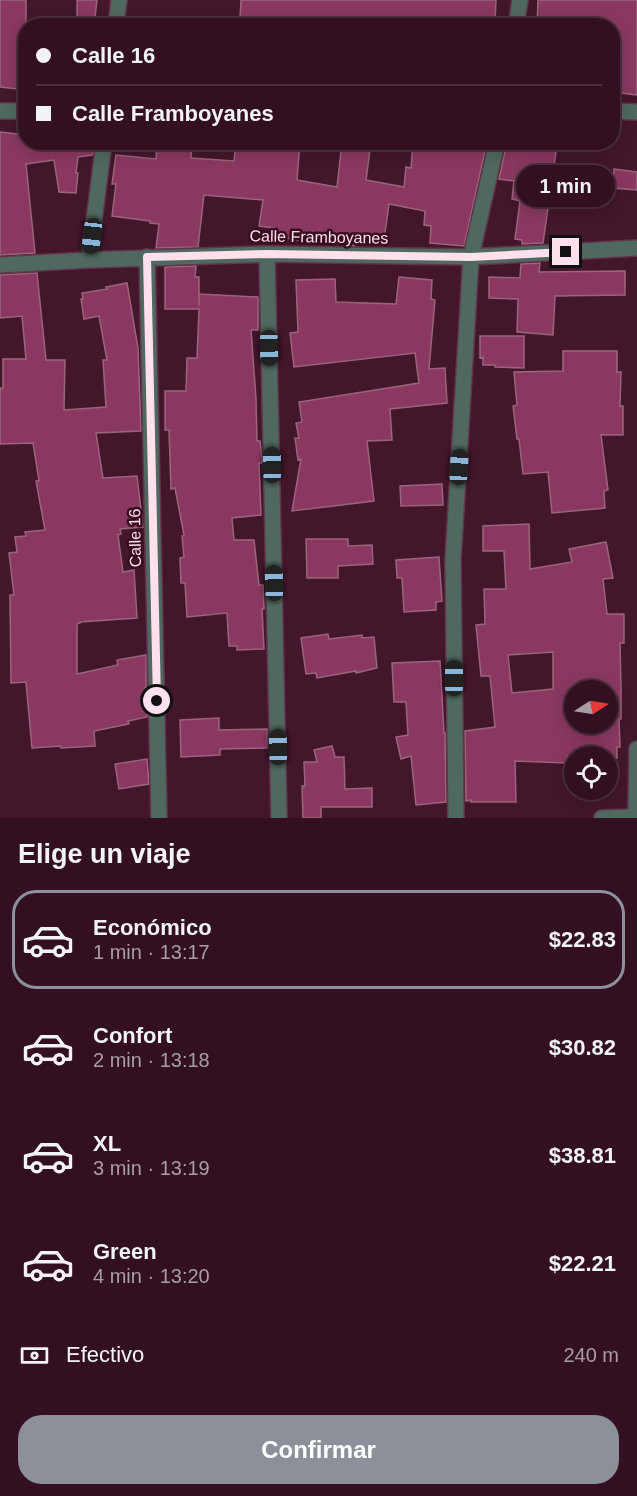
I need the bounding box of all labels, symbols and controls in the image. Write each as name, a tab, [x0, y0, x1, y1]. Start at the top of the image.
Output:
text: Calle 16	[72, 43, 155, 68]
text: Calle Framboyanes	[72, 101, 274, 126]
callout: 1 min	[516, 165, 616, 207]
text: 1 min	[539, 175, 592, 197]
car	[81, 217, 103, 255]
street label: Calle Framboyanes	[249, 227, 389, 247]
route end	[552, 238, 579, 265]
car	[260, 330, 278, 366]
car	[263, 447, 281, 483]
car	[449, 449, 469, 485]
street label: Calle 16	[126, 508, 144, 567]
car	[265, 565, 283, 601]
car	[445, 660, 463, 696]
north arrow	[564, 680, 618, 734]
map controls	[564, 680, 618, 800]
route start	[143, 687, 170, 714]
car	[269, 729, 287, 765]
button: locate	[564, 746, 618, 800]
text: Elige un viaje	[18, 839, 191, 869]
icon: car	[21, 913, 75, 967]
text: Económico	[93, 915, 212, 940]
text: $22.83	[549, 927, 616, 952]
text: 1 min · 13:17	[93, 941, 210, 963]
icon: car	[21, 1021, 75, 1075]
text: Confort	[93, 1023, 172, 1048]
text: $30.82	[549, 1035, 616, 1060]
text: 2 min · 13:18	[93, 1049, 210, 1071]
icon: car	[21, 1129, 75, 1183]
text: XL	[93, 1131, 121, 1156]
text: $38.81	[549, 1143, 616, 1168]
text: 3 min · 13:19	[93, 1157, 210, 1179]
icon: car	[21, 1237, 75, 1291]
text: Green	[93, 1239, 157, 1264]
text: $22.21	[549, 1251, 616, 1276]
text: 4 min · 13:20	[93, 1265, 210, 1287]
icon: cash	[18, 1339, 51, 1372]
text: Efectivo	[66, 1342, 144, 1367]
text: 240 m	[563, 1344, 619, 1366]
button: Confirmar	[18, 1415, 619, 1484]

